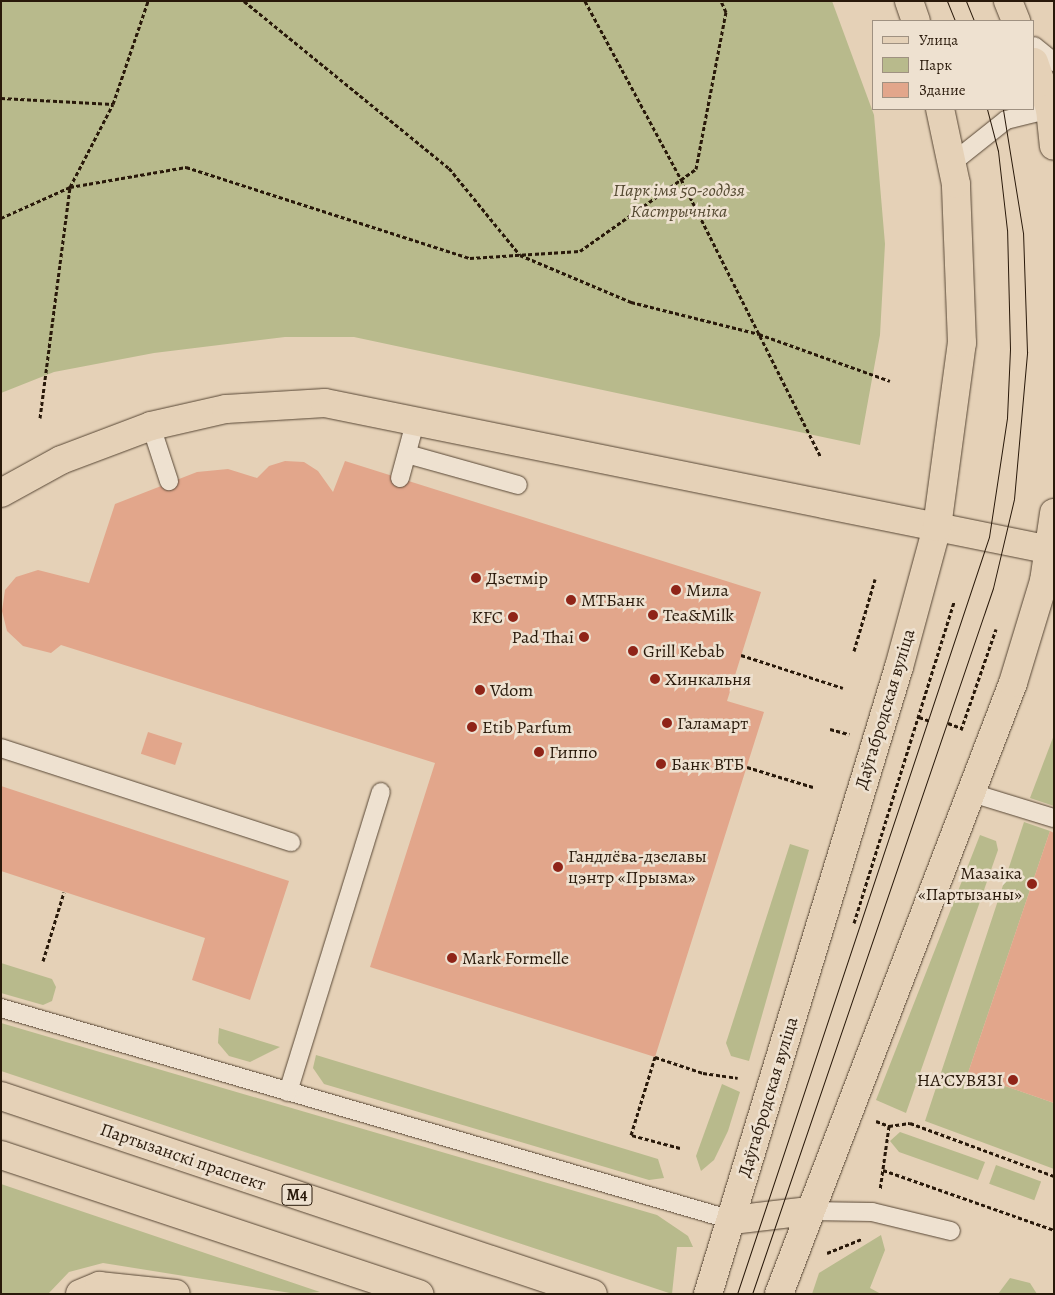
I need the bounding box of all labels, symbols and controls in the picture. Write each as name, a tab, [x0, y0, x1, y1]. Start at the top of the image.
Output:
legend	[872, 20, 1035, 110]
text: Улица	[919, 30, 958, 50]
text: Парк	[919, 55, 952, 75]
text: Здание	[919, 80, 966, 100]
park label: Парк імя 50-годдзя Кастрычніка	[613, 180, 745, 222]
place label: Дзетмір	[486, 567, 548, 589]
marker: Дзетмір	[470, 572, 482, 584]
place label: Мила	[686, 579, 729, 601]
marker: Мила	[670, 584, 682, 596]
place label: МТБанк	[581, 589, 645, 611]
marker: МТБанк	[565, 594, 577, 606]
place label: Tea&Milk	[663, 604, 734, 626]
place label: KFC	[471, 606, 503, 628]
marker: Tea&Milk	[647, 609, 659, 621]
marker: KFC	[507, 611, 519, 623]
place label: Pad Thai	[512, 626, 574, 648]
street label: Даўгабродская вуліца	[850, 626, 920, 792]
marker: Pad Thai	[578, 631, 590, 643]
place label: Grill Kebab	[643, 640, 724, 662]
marker: Grill Kebab	[627, 645, 639, 657]
place label: Хинкальня	[665, 668, 751, 690]
marker: Хинкальня	[649, 673, 661, 685]
place label: Vdom	[490, 679, 533, 701]
marker: Vdom	[474, 684, 486, 696]
place label: Галамарт	[677, 712, 748, 734]
place label: Etib Parfum	[482, 716, 572, 738]
marker: Галамарт	[661, 717, 673, 729]
marker: Etib Parfum	[466, 721, 478, 733]
place label: Гиппо	[549, 741, 597, 763]
marker: Гиппо	[533, 746, 545, 758]
place label: Банк ВТБ	[671, 753, 744, 775]
marker: Банк ВТБ	[655, 758, 667, 770]
place label: Гандлёва-дзелавы цэнтр «Прызма»	[568, 846, 707, 889]
marker: Гандлёва-дзелавы цэнтр «Прызма»	[552, 861, 564, 873]
place label: Мазаіка «Партызаны»	[918, 863, 1022, 906]
marker: Мазаіка «Партызаны»	[1026, 878, 1038, 890]
place label: Mark Formelle	[462, 947, 569, 969]
marker: Mark Formelle	[446, 952, 458, 964]
street label: Даўгабродская вуліца	[733, 1014, 803, 1180]
place label: НАʼСУВЯЗІ	[917, 1069, 1003, 1091]
marker: НАʼСУВЯЗІ	[1007, 1074, 1019, 1086]
street label: Партызанскі праспект	[97, 1118, 269, 1196]
road number: М4	[281, 1182, 313, 1208]

